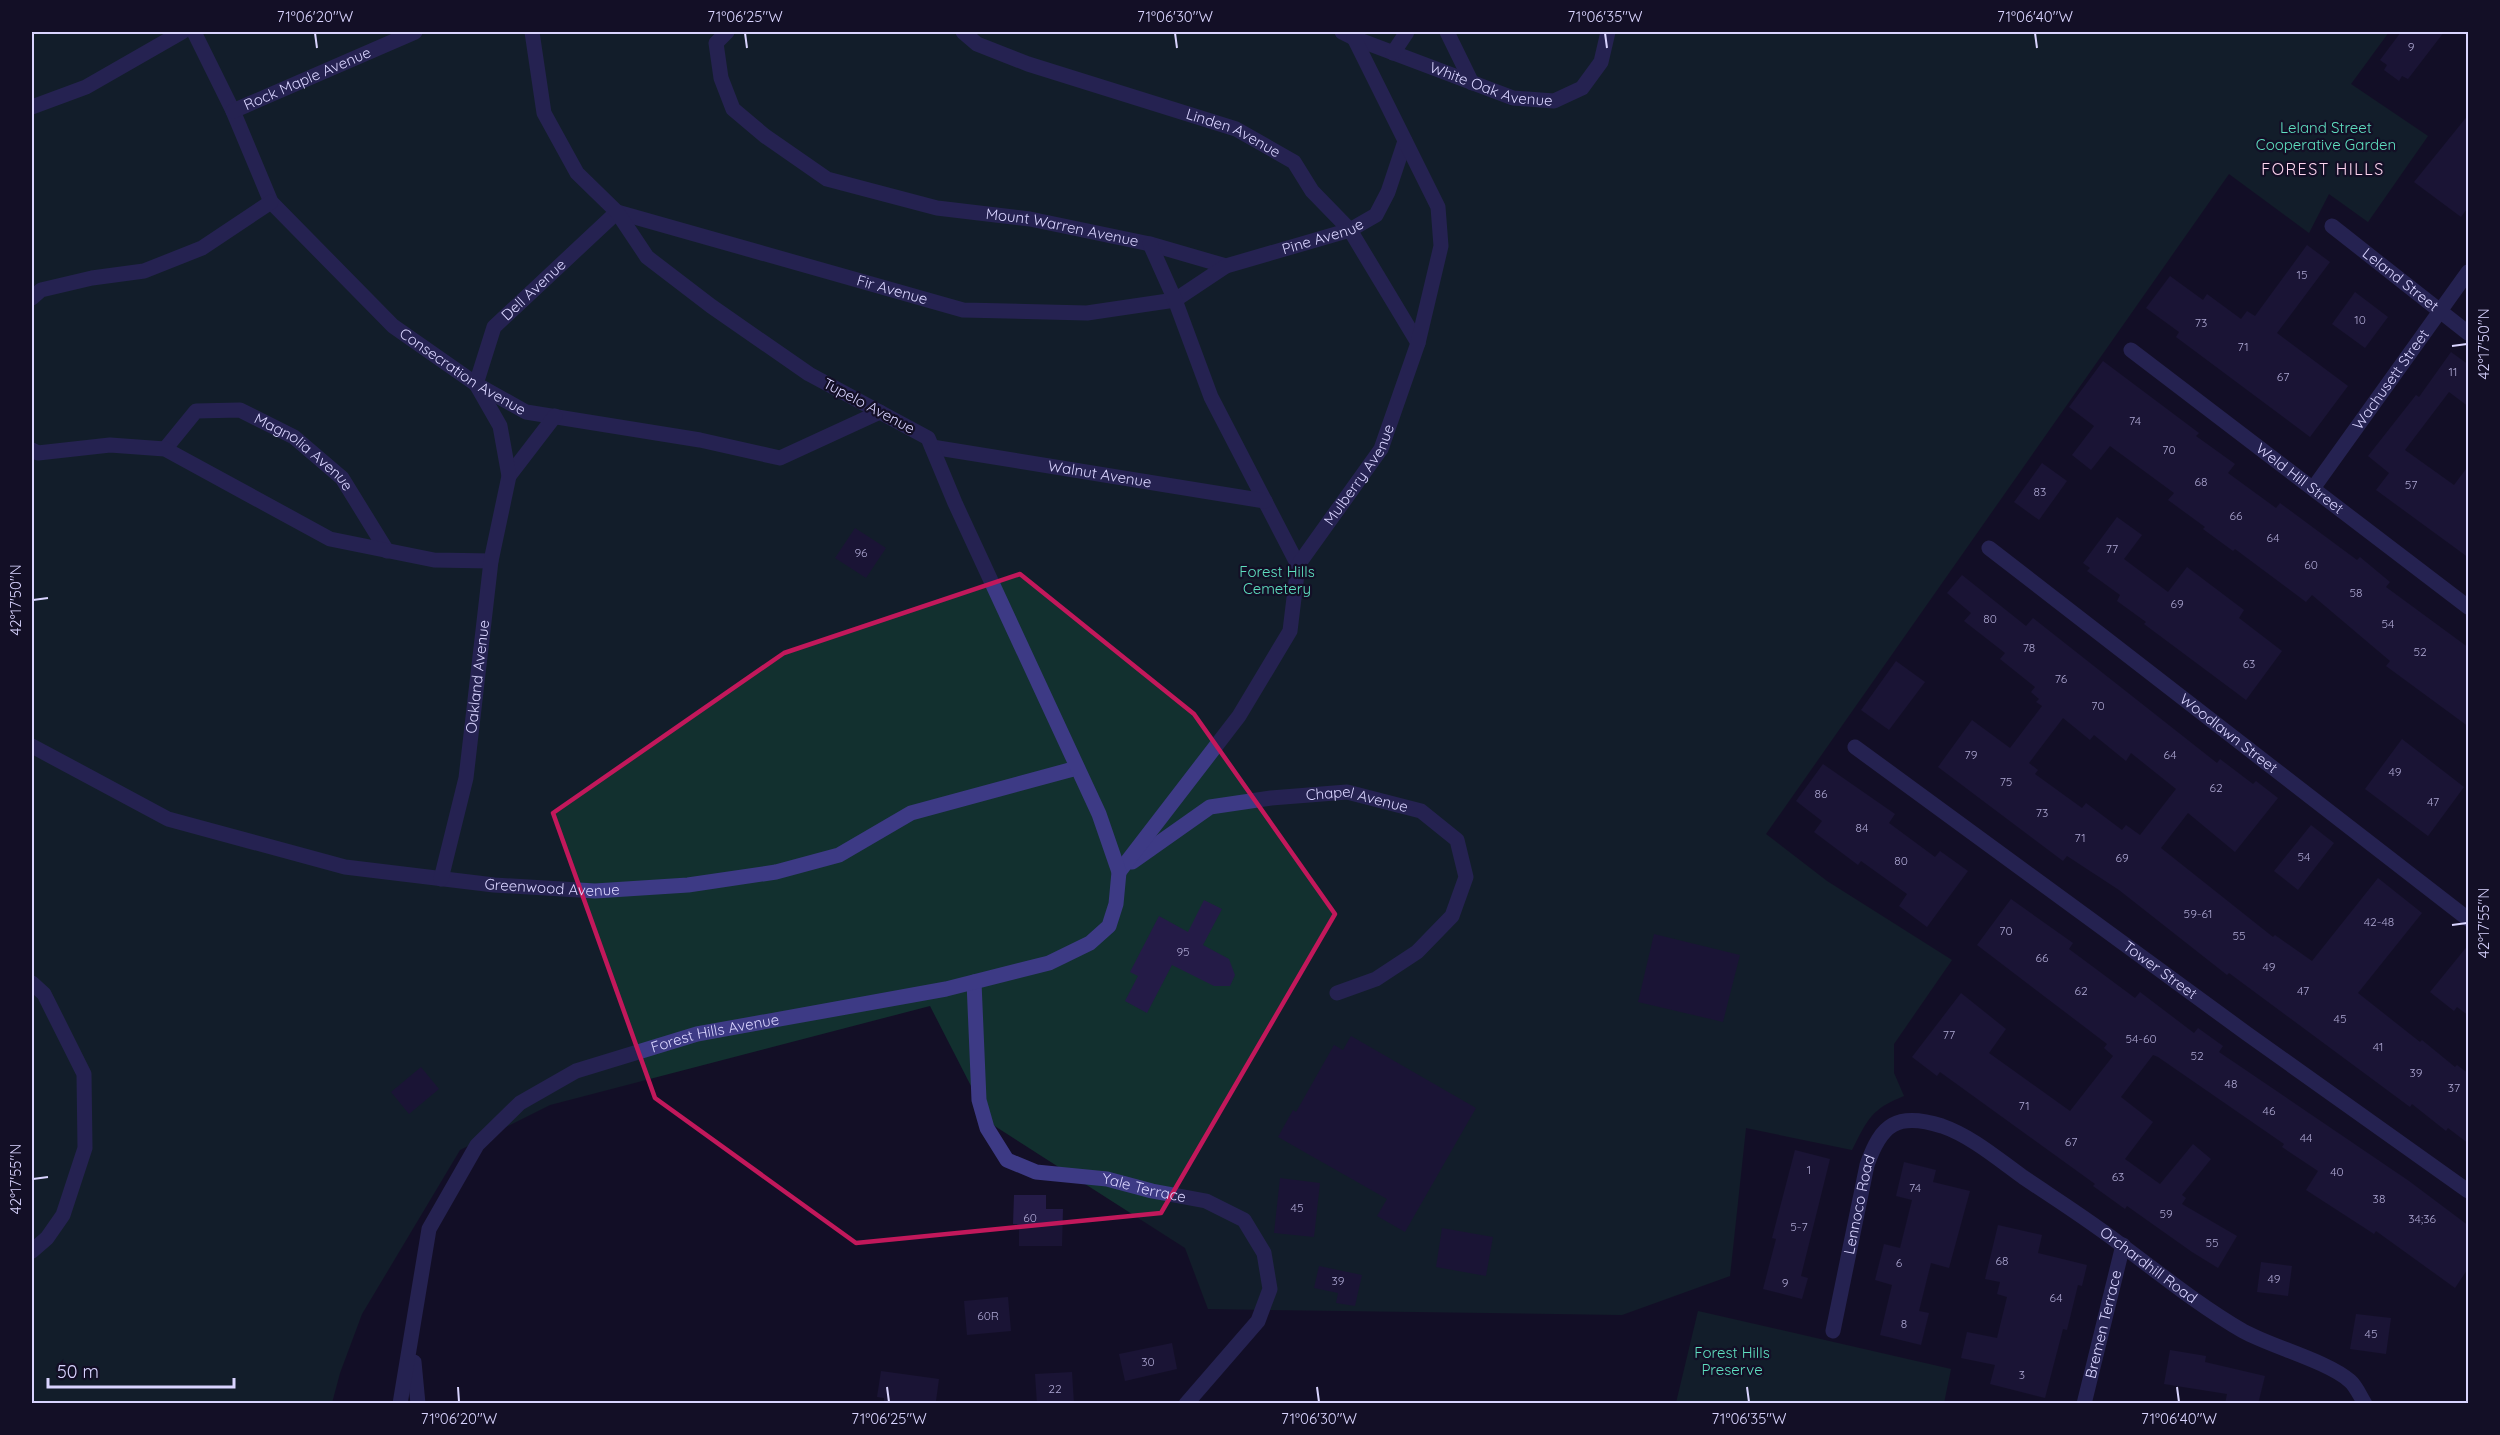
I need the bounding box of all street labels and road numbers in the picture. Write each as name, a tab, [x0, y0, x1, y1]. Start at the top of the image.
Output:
street label: Rock Maple Avenue	[241, 42, 374, 114]
street label: White Oak Avenue	[1427, 57, 1553, 110]
street label: Linden Avenue	[1184, 104, 1284, 161]
street label: Mount Warren Avenue	[985, 204, 1140, 250]
street label: Pine Avenue	[1280, 214, 1367, 258]
street label: Leland Street	[2359, 244, 2443, 315]
street label: Dell Avenue	[497, 255, 570, 324]
street label: Fir Avenue	[855, 270, 930, 309]
street label: Consecration Avenue	[396, 323, 529, 419]
street label: Wachusett Street	[2348, 325, 2433, 433]
street label: Tupelo Avenue	[820, 373, 918, 438]
street label: Magnolia Avenue	[251, 409, 358, 494]
street label: Mulberry Avenue	[1319, 421, 1398, 529]
street label: Weld Hill Street	[2252, 439, 2348, 518]
street label: Walnut Avenue	[1047, 456, 1153, 491]
street label: Oakland Avenue	[461, 619, 493, 735]
street label: Woodlawn Street	[2176, 689, 2282, 777]
street label: Chapel Avenue	[1305, 782, 1410, 816]
street label: Greenwood Avenue	[483, 874, 620, 900]
street label: Tower Street	[2120, 936, 2201, 1003]
street label: Forest Hills Avenue	[648, 1009, 780, 1057]
street label: Lennoco Road	[1839, 1152, 1879, 1256]
street label: Yale Terrace	[1102, 1169, 1188, 1206]
street label: Orchardhill Road	[2096, 1222, 2201, 1307]
street label: Bremen Terrace	[2081, 1268, 2126, 1380]

